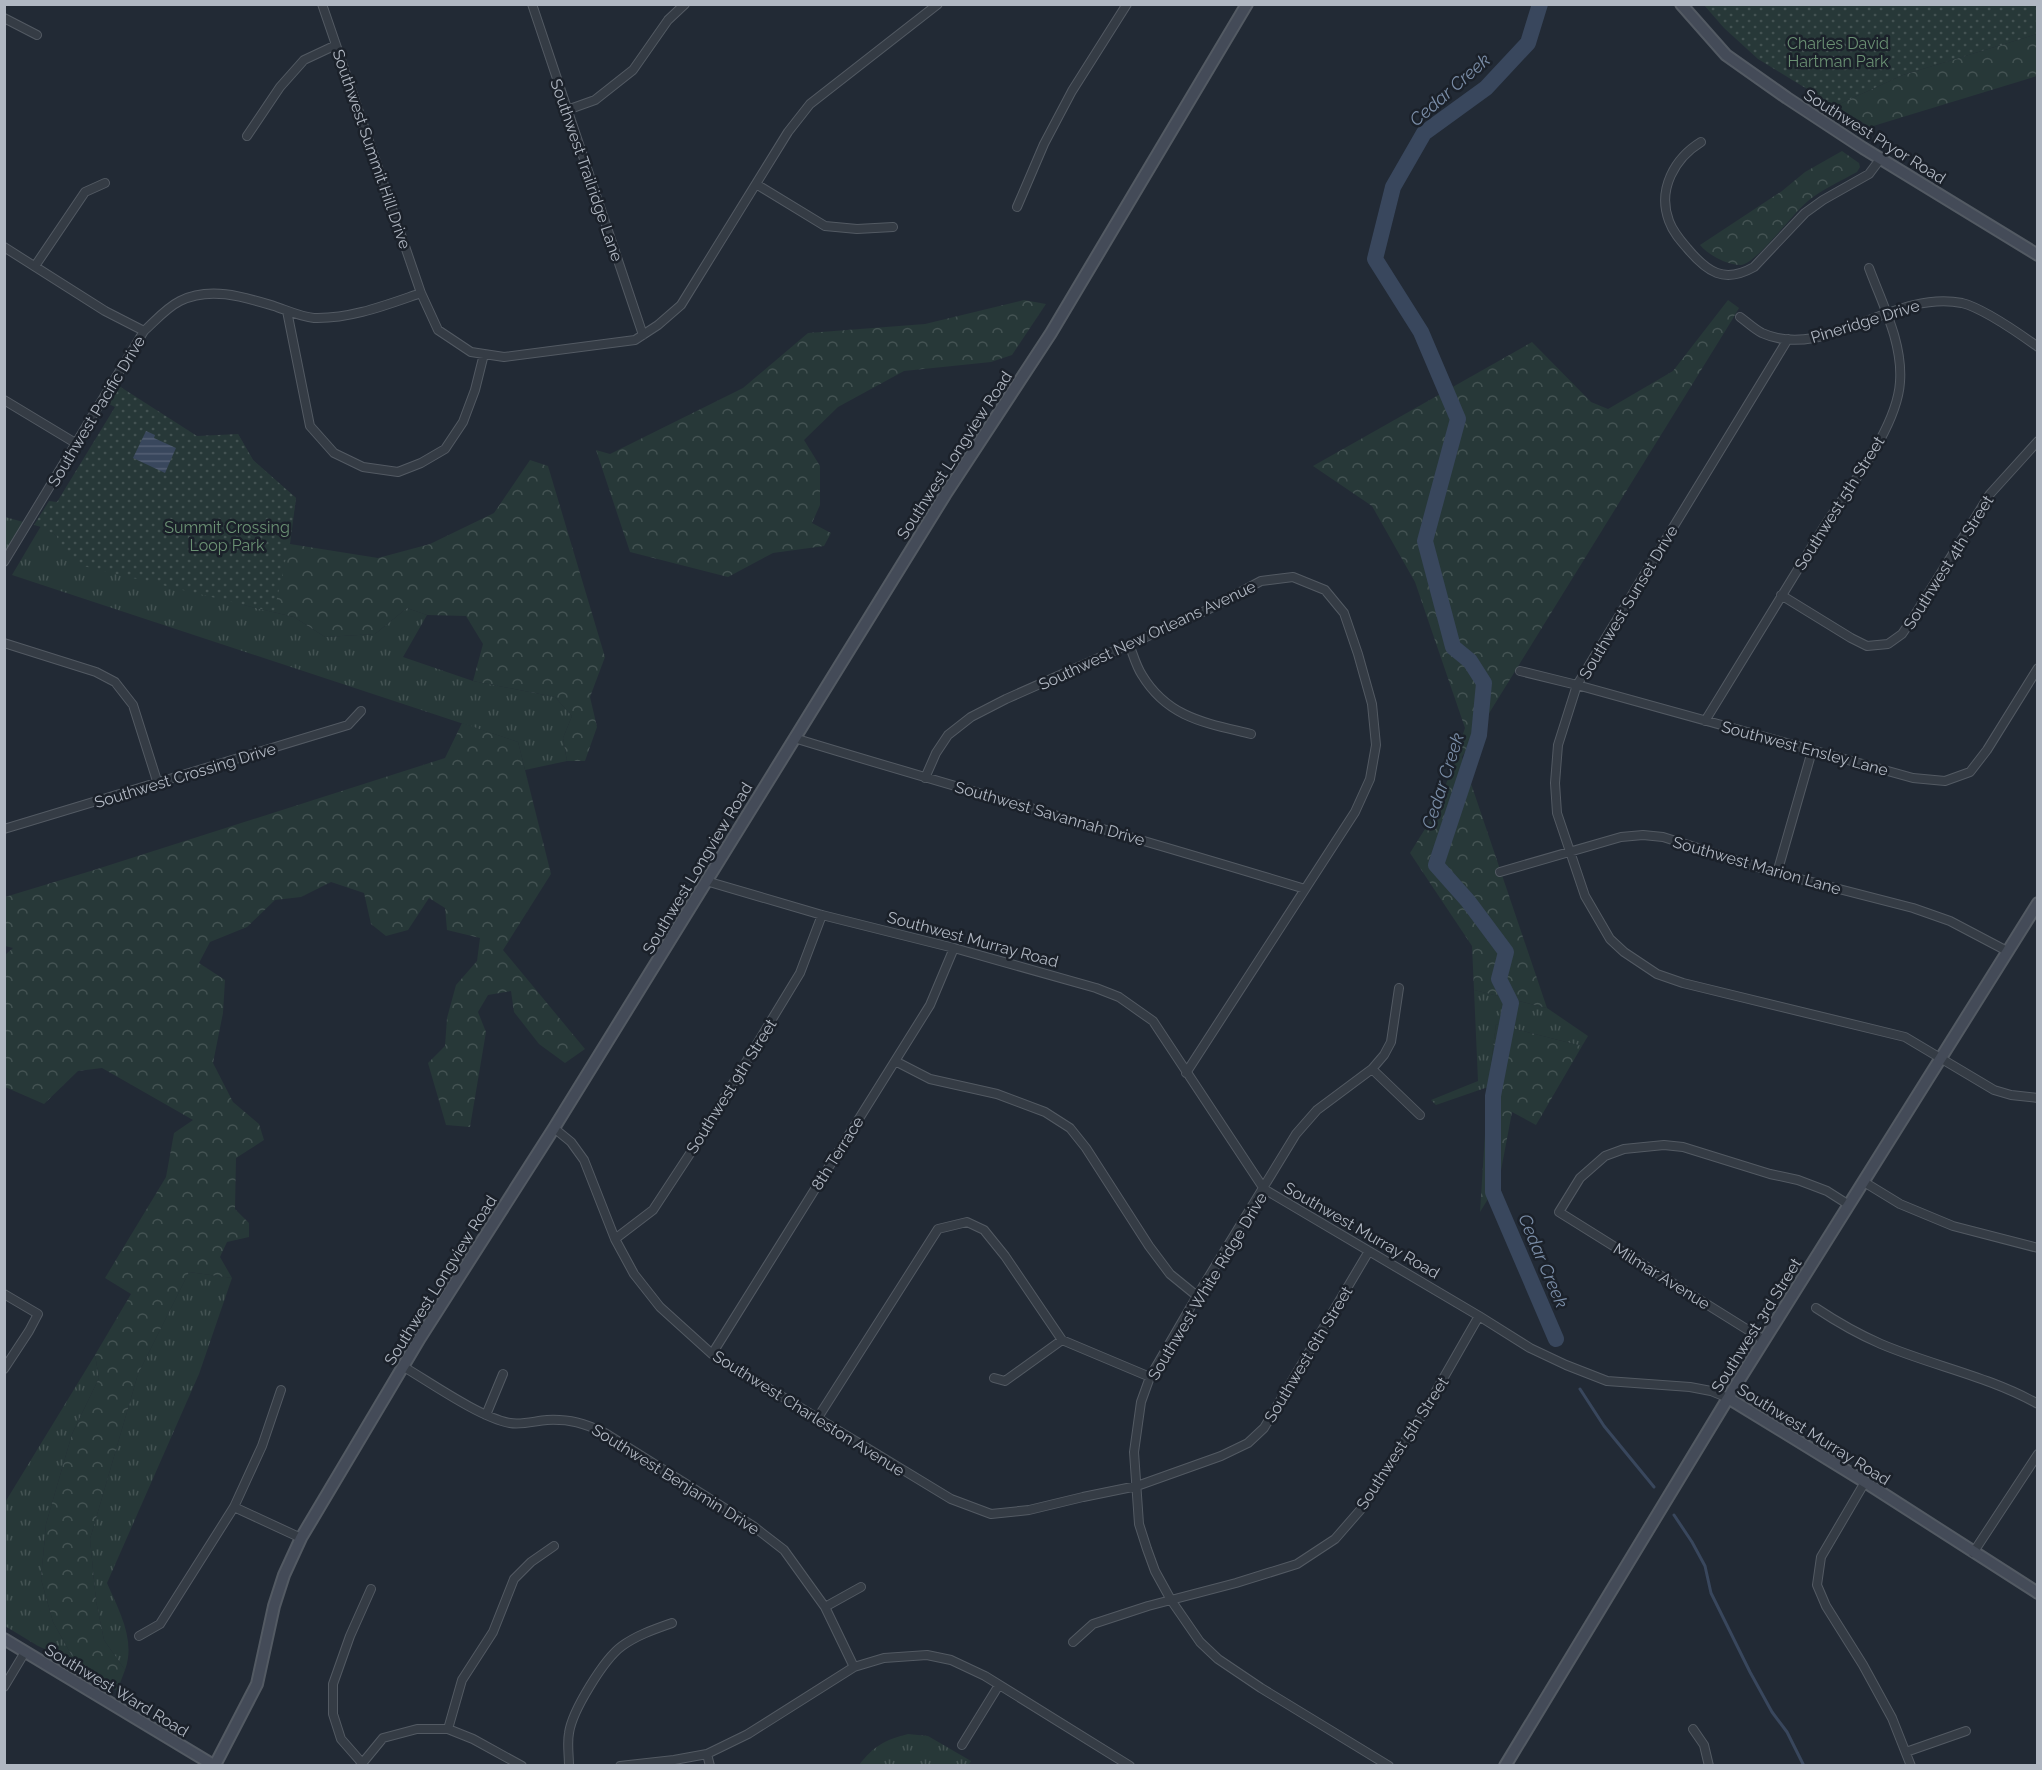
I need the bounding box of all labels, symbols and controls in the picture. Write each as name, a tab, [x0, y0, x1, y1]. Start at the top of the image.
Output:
park label: Charles David Hartman Park	[1787, 34, 1889, 71]
street label: Southwest Summit Hill Drive	[328, 47, 415, 251]
water label: Cedar Creek	[1405, 49, 1495, 130]
street label: Southwest Trailridge Lane	[546, 76, 627, 264]
street label: Southwest Pryor Road	[1800, 85, 1949, 188]
street label: Pineridge Drive	[1808, 296, 1922, 347]
street label: Southwest Pacific Drive	[44, 332, 149, 490]
street label: Southwest Longview Road	[893, 368, 1016, 543]
street label: Southwest 5th Street	[1790, 432, 1889, 574]
street label: Southwest 4th Street	[1899, 491, 1998, 633]
park label: Summit Crossing Loop Park	[164, 518, 290, 555]
street label: Southwest Sunset Drive	[1575, 522, 1682, 682]
street label: Southwest New Orleans Avenue	[1036, 577, 1259, 694]
street label: Southwest Ensley Lane	[1719, 717, 1890, 780]
water label: Cedar Creek	[1417, 730, 1468, 832]
street label: Southwest Crossing Drive	[92, 739, 278, 812]
street label: Southwest Savannah Drive	[953, 777, 1147, 850]
street label: Southwest Longview Road	[639, 779, 756, 957]
street label: Southwest Marion Lane	[1671, 832, 1843, 899]
street label: Southwest Murray Road	[885, 907, 1061, 971]
street label: Southwest 9th Street	[682, 1015, 781, 1157]
street label: 8th Terrace	[807, 1113, 868, 1194]
street label: Southwest Murray Road	[1281, 1178, 1443, 1283]
street label: Southwest White Ridge Drive	[1144, 1189, 1271, 1384]
street label: Southwest Longview Road	[380, 1192, 501, 1369]
water label: Cedar Creek	[1514, 1211, 1573, 1311]
street label: Milmar Avenue	[1610, 1239, 1714, 1314]
street label: Southwest 3rd Street	[1707, 1254, 1806, 1396]
street label: Southwest 6th Street	[1260, 1282, 1357, 1426]
street label: Southwest Charleston Avenue	[709, 1346, 908, 1480]
street label: Southwest 5th Street	[1352, 1373, 1453, 1513]
street label: Southwest Murray Road	[1734, 1380, 1894, 1489]
street label: Southwest Benjamin Drive	[588, 1420, 763, 1539]
street label: Southwest Ward Road	[41, 1640, 192, 1741]

